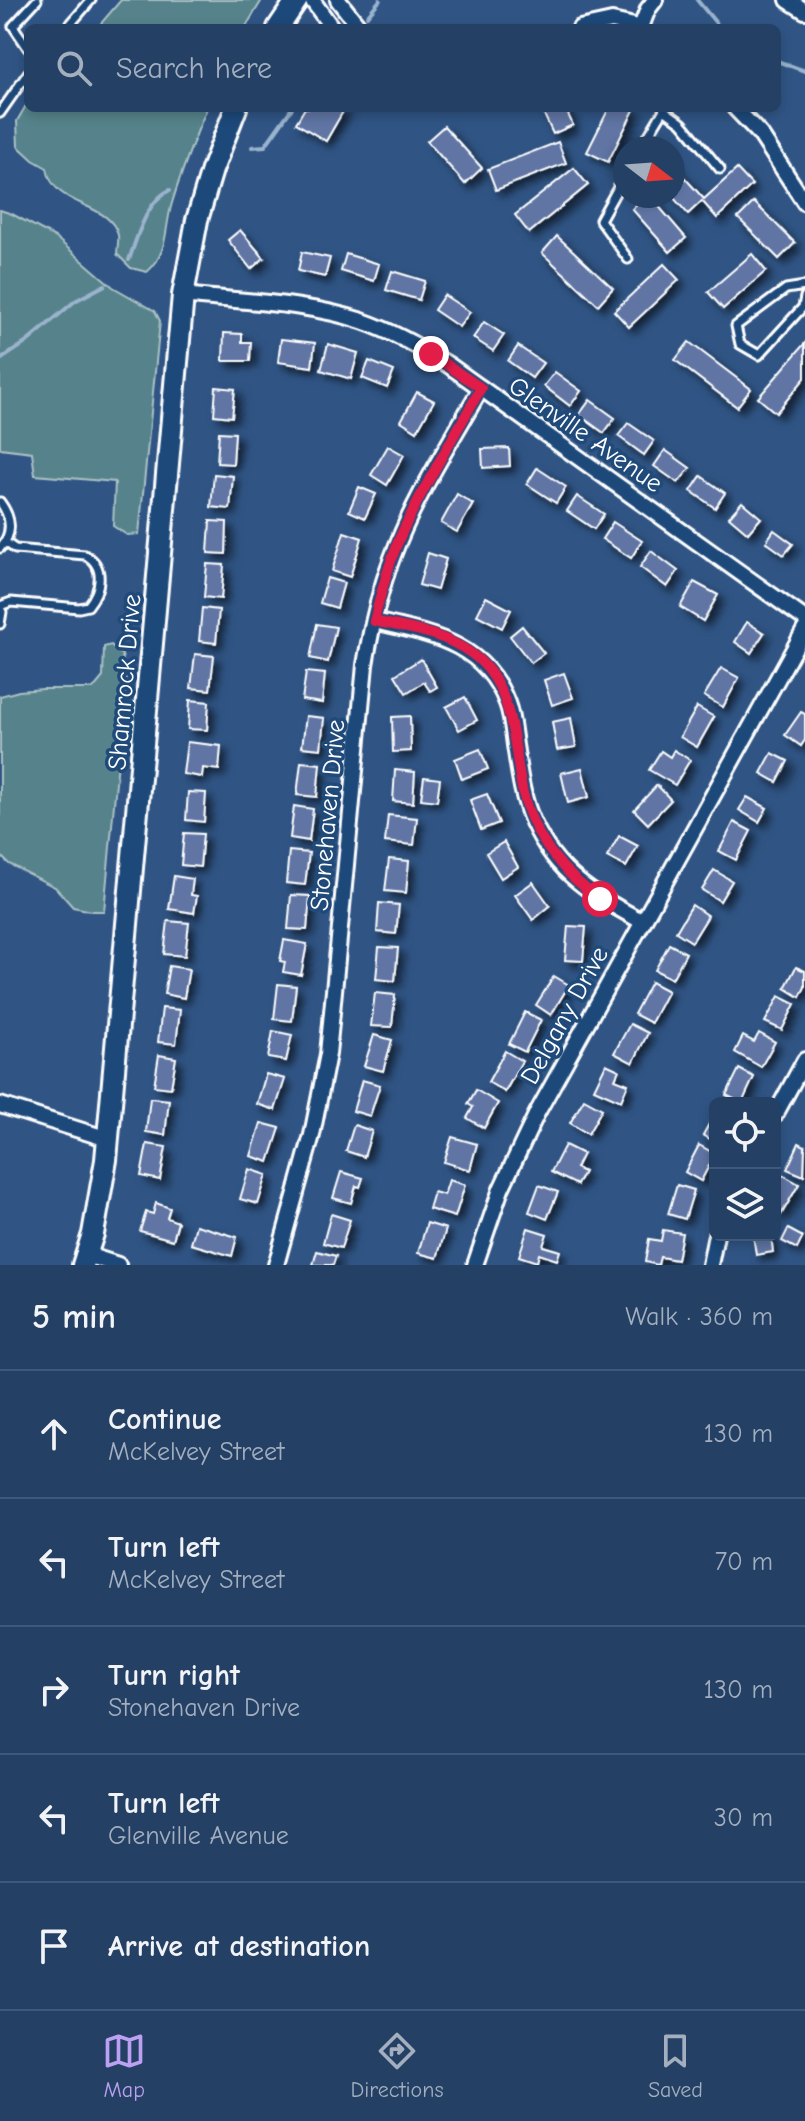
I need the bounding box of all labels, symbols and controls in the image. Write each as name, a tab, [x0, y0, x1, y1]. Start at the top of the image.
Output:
search box	[24, 24, 781, 112]
icon: search	[52, 46, 96, 90]
text: Search here	[116, 51, 272, 86]
north arrow	[613, 136, 685, 208]
route end	[413, 336, 449, 372]
street label: Glenville Avenue	[503, 371, 668, 499]
street label: Shamrock Drive	[102, 593, 148, 771]
street label: Stonehaven Drive	[305, 718, 351, 912]
route start	[582, 881, 618, 917]
street label: Delgany Drive	[515, 941, 615, 1090]
map controls	[709, 1097, 781, 1241]
button: locate	[709, 1097, 781, 1169]
button: layers	[709, 1169, 781, 1241]
text: 5 min	[32, 1297, 116, 1337]
text: Walk · 360 m	[625, 1302, 773, 1332]
text: Continue	[108, 1402, 222, 1437]
icon: ahead	[32, 1412, 76, 1456]
text: 130 m	[704, 1419, 773, 1449]
text: McKelvey Street	[108, 1437, 284, 1467]
text: Turn left	[108, 1530, 220, 1565]
icon: left	[32, 1540, 76, 1584]
text: 70 m	[715, 1547, 773, 1577]
text: McKelvey Street	[108, 1565, 284, 1595]
text: Turn right	[108, 1658, 240, 1693]
icon: right	[32, 1668, 76, 1712]
text: 130 m	[704, 1675, 773, 1705]
text: Stonehaven Drive	[108, 1693, 300, 1723]
text: Turn left	[108, 1786, 220, 1821]
icon: left	[32, 1796, 76, 1840]
text: 30 m	[714, 1803, 773, 1833]
text: Glenville Avenue	[108, 1821, 289, 1851]
icon: arrive	[32, 1924, 76, 1968]
text: Arrive at destination	[108, 1929, 370, 1964]
tab: Map	[102, 2029, 146, 2103]
tab: Directions	[351, 2029, 444, 2103]
tab: Saved	[648, 2029, 703, 2103]

